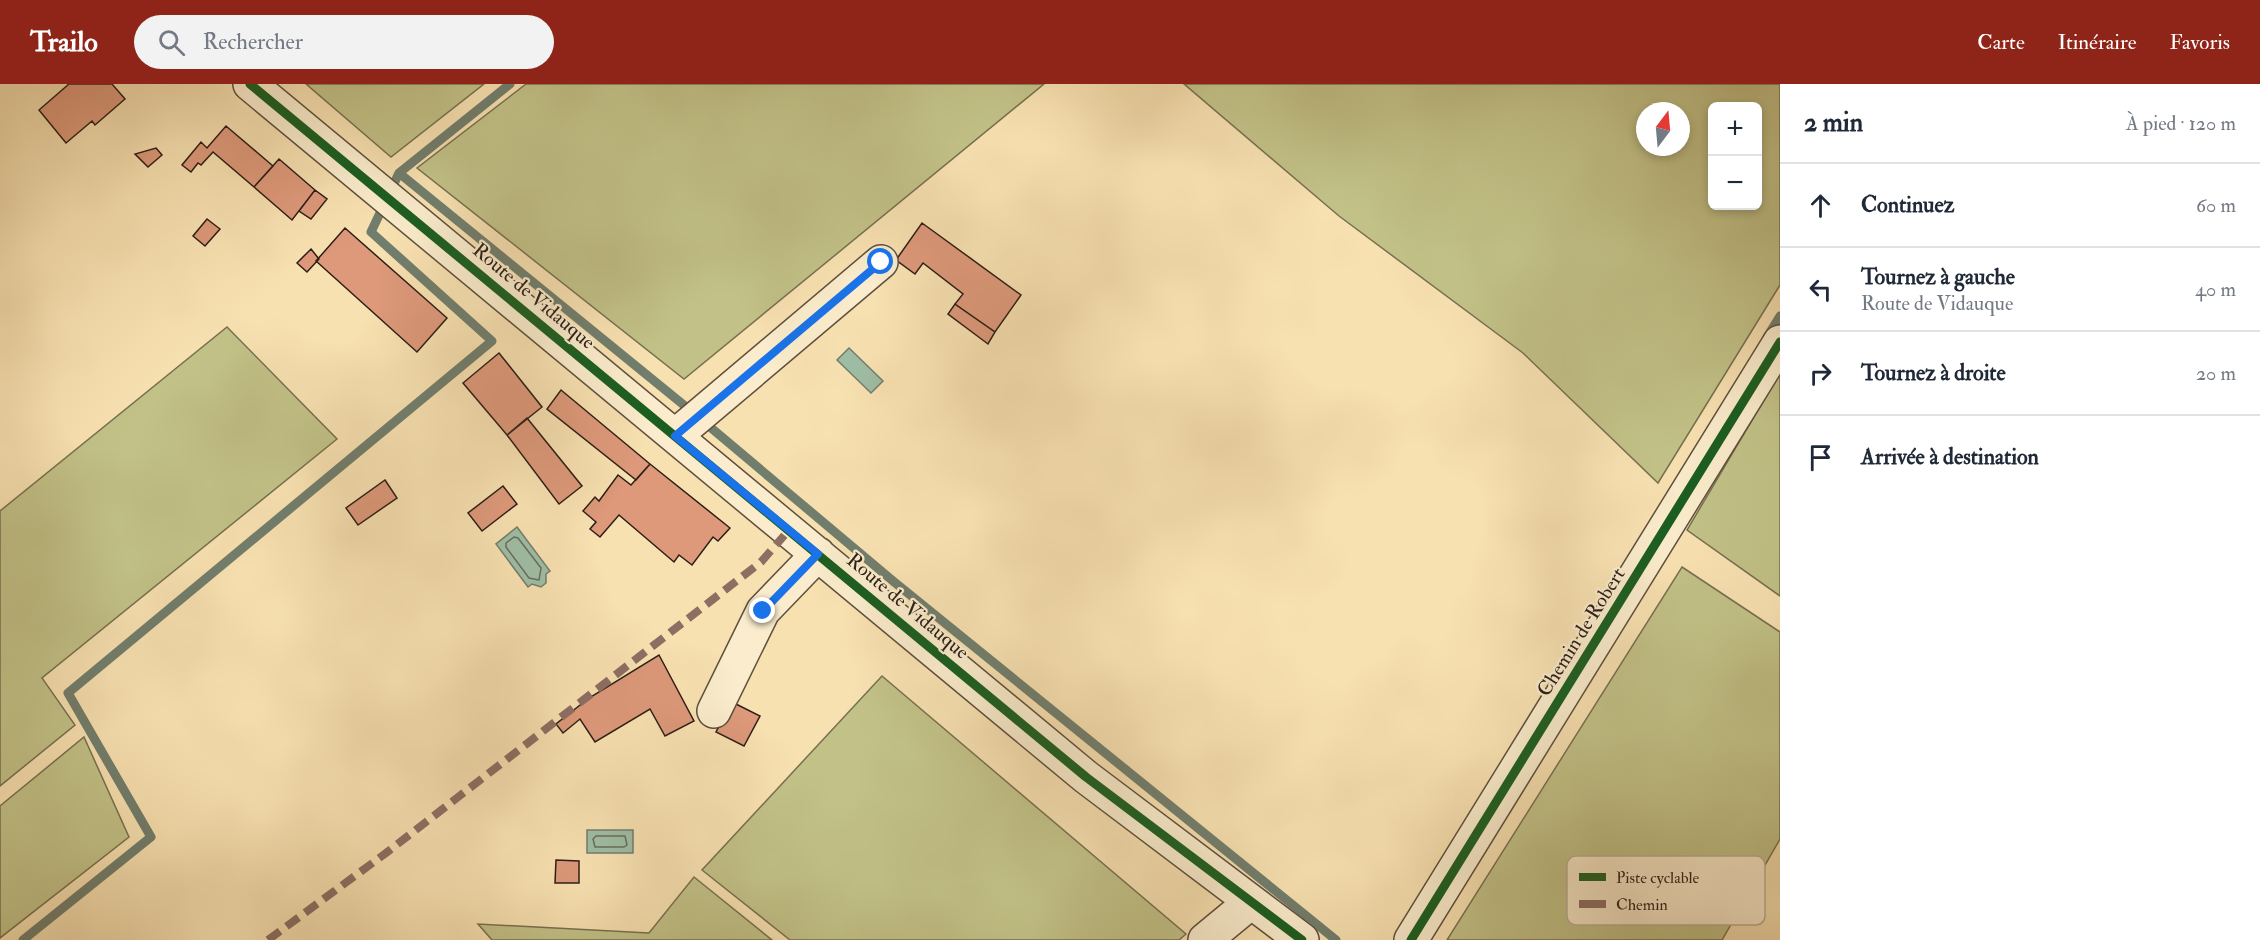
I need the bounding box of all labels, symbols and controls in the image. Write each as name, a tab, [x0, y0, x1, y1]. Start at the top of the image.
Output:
search box	[134, 15, 554, 69]
text: Trailo	[30, 25, 98, 60]
icon: search	[155, 26, 188, 59]
text: Rechercher	[203, 28, 303, 56]
text: Carte	[1977, 29, 2025, 56]
text: Itinéraire	[2058, 29, 2136, 56]
text: Favoris	[2169, 29, 2230, 56]
north arrow	[1636, 102, 1690, 156]
map controls	[1708, 102, 1762, 210]
button: +	[1708, 102, 1762, 156]
text: 2 min	[1804, 107, 1863, 139]
text: À pied · 120 m	[2126, 111, 2236, 136]
button: −	[1708, 156, 1762, 210]
icon: ahead	[1804, 189, 1837, 222]
text: Continuez	[1861, 191, 1954, 219]
text: 60 m	[2196, 193, 2236, 218]
street label: Route de Vidauque	[468, 237, 600, 355]
route start	[867, 248, 893, 274]
text: Tournez à gauche	[1861, 263, 2015, 291]
icon: left	[1804, 273, 1837, 306]
text: 40 m	[2195, 277, 2236, 302]
text: Route de Vidauque	[1861, 291, 2013, 316]
icon: right	[1804, 357, 1837, 390]
text: Tournez à droite	[1861, 359, 2006, 387]
text: 20 m	[2196, 361, 2236, 386]
icon: arrive	[1804, 441, 1837, 474]
text: Arrivée à destination	[1861, 443, 2039, 471]
street label: Route de Vidauque	[842, 547, 974, 665]
street label: Chemin de Robert	[1531, 563, 1631, 701]
route end	[749, 597, 775, 623]
legend	[1567, 856, 1765, 925]
text: Piste cyclable	[1616, 868, 1700, 888]
text: Chemin	[1616, 895, 1668, 915]

